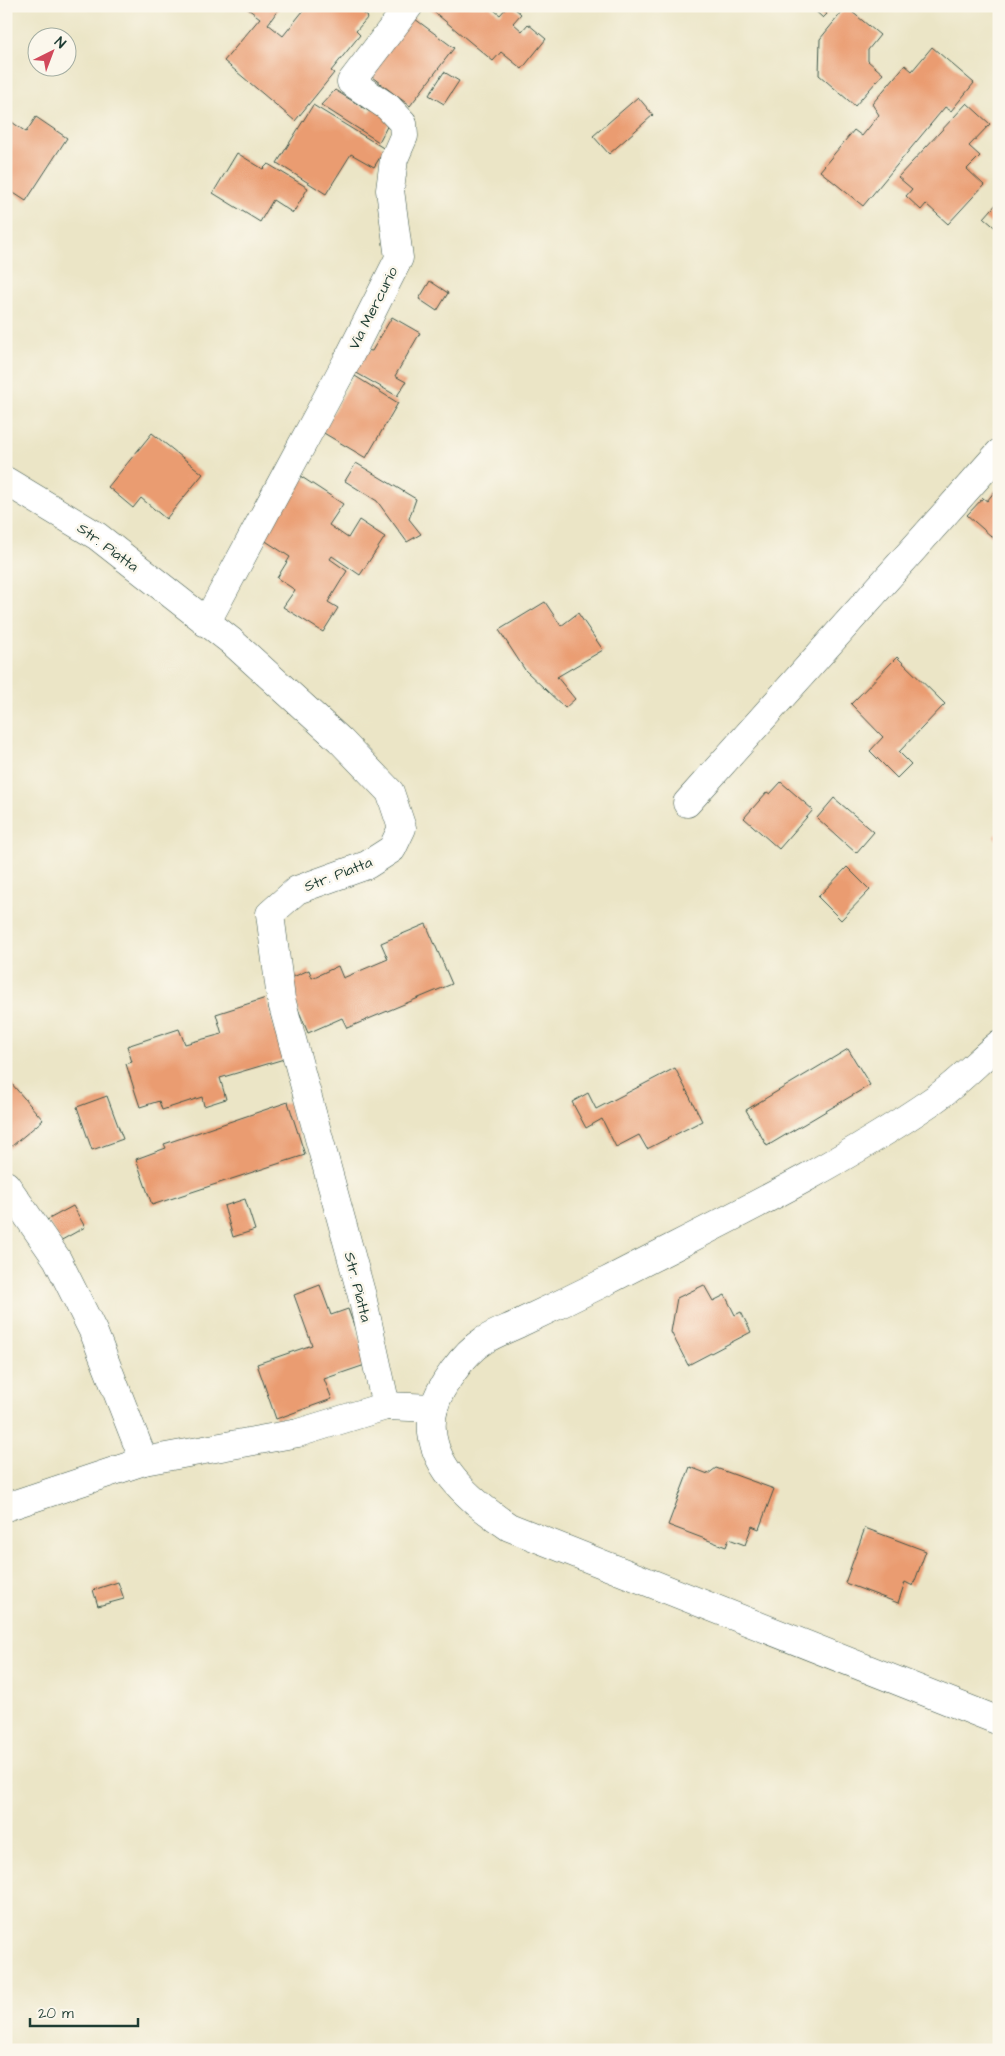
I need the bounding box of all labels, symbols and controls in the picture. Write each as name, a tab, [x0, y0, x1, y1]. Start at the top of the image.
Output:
north arrow	[28, 28, 78, 78]
text: N	[50, 33, 70, 54]
street label: Via Mercurio	[344, 263, 404, 353]
street label: Str. Piatta	[73, 518, 143, 577]
street label: Str. Piatta	[301, 852, 376, 897]
street label: Str. Piatta	[339, 1250, 376, 1325]
scale bar	[30, 1996, 138, 2028]
text: 20 m	[38, 2003, 74, 2024]

